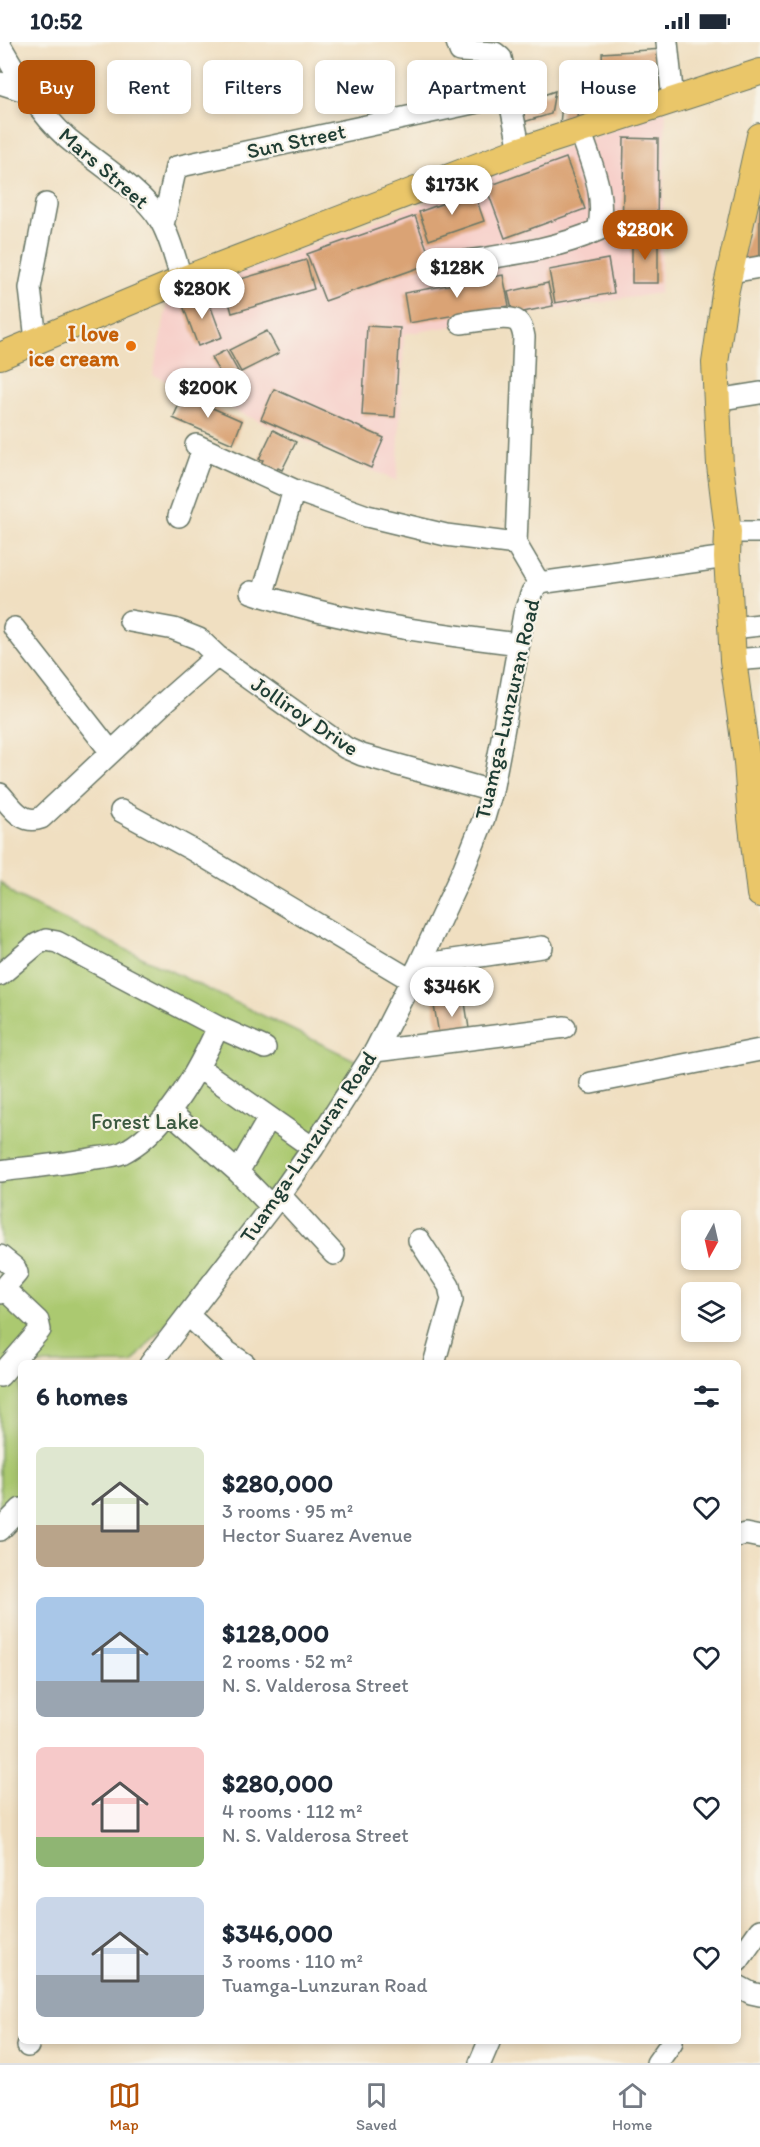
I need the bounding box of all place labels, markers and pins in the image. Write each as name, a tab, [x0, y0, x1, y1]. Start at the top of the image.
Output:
pin: $173K	[410, 165, 494, 216]
pin: $280K	[603, 210, 687, 261]
pin: $128K	[415, 248, 499, 299]
pin: $280K	[160, 269, 244, 320]
place label: I love ice cream	[28, 320, 119, 372]
marker: I love ice cream	[124, 339, 138, 353]
pin: $200K	[166, 368, 250, 419]
pin: $346K	[410, 967, 494, 1018]

